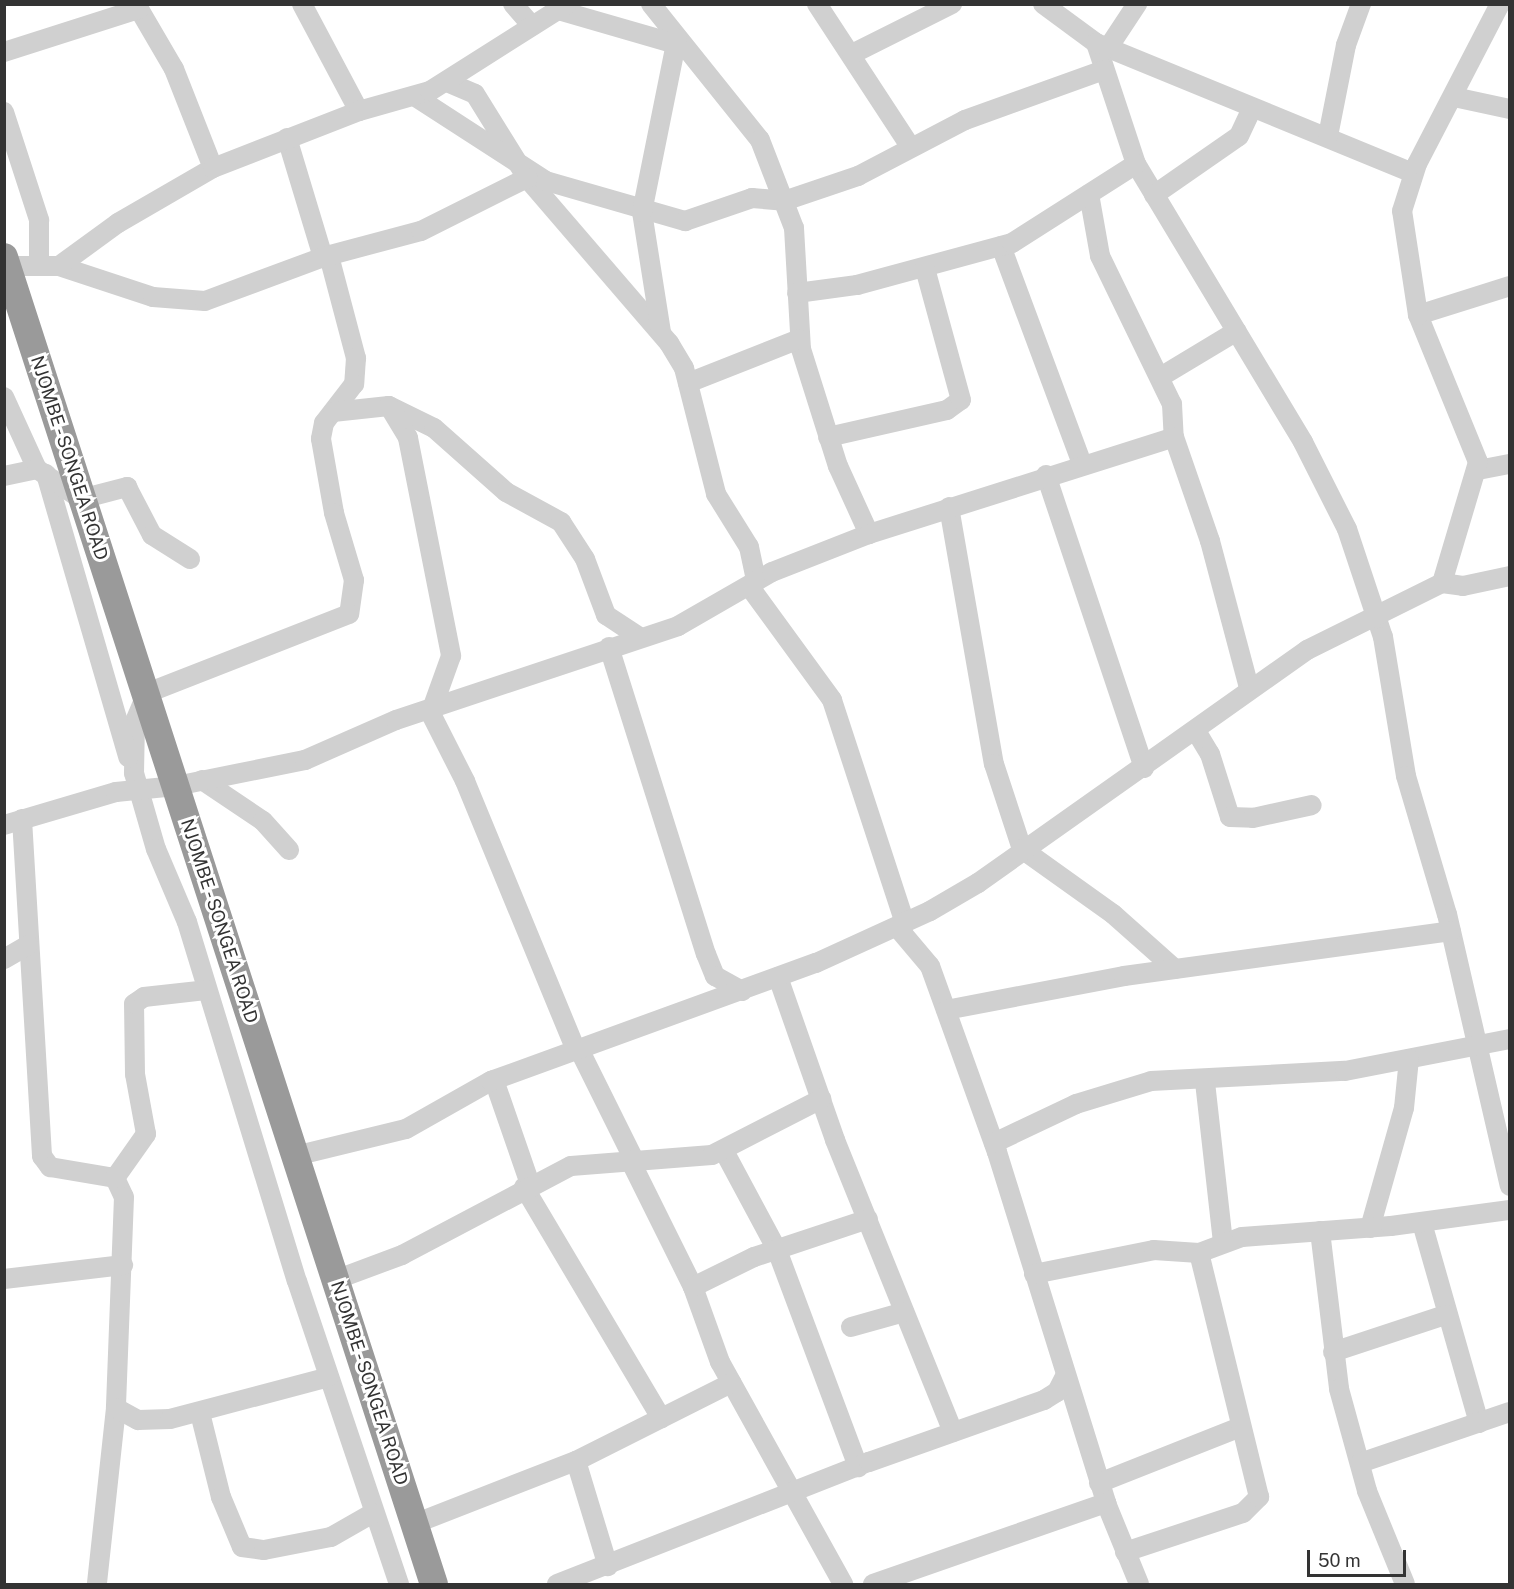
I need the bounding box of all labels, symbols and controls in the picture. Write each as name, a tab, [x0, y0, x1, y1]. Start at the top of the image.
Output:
street label: NJOMBE - SONGEA ROAD	[25, 351, 113, 565]
street label: NJOMBE - SONGEA ROAD	[175, 814, 263, 1028]
street label: NJOMBE - SONGEA ROAD	[325, 1276, 413, 1490]
scale bar	[1310, 1538, 1409, 1576]
text: 50 m	[1318, 1550, 1361, 1571]

